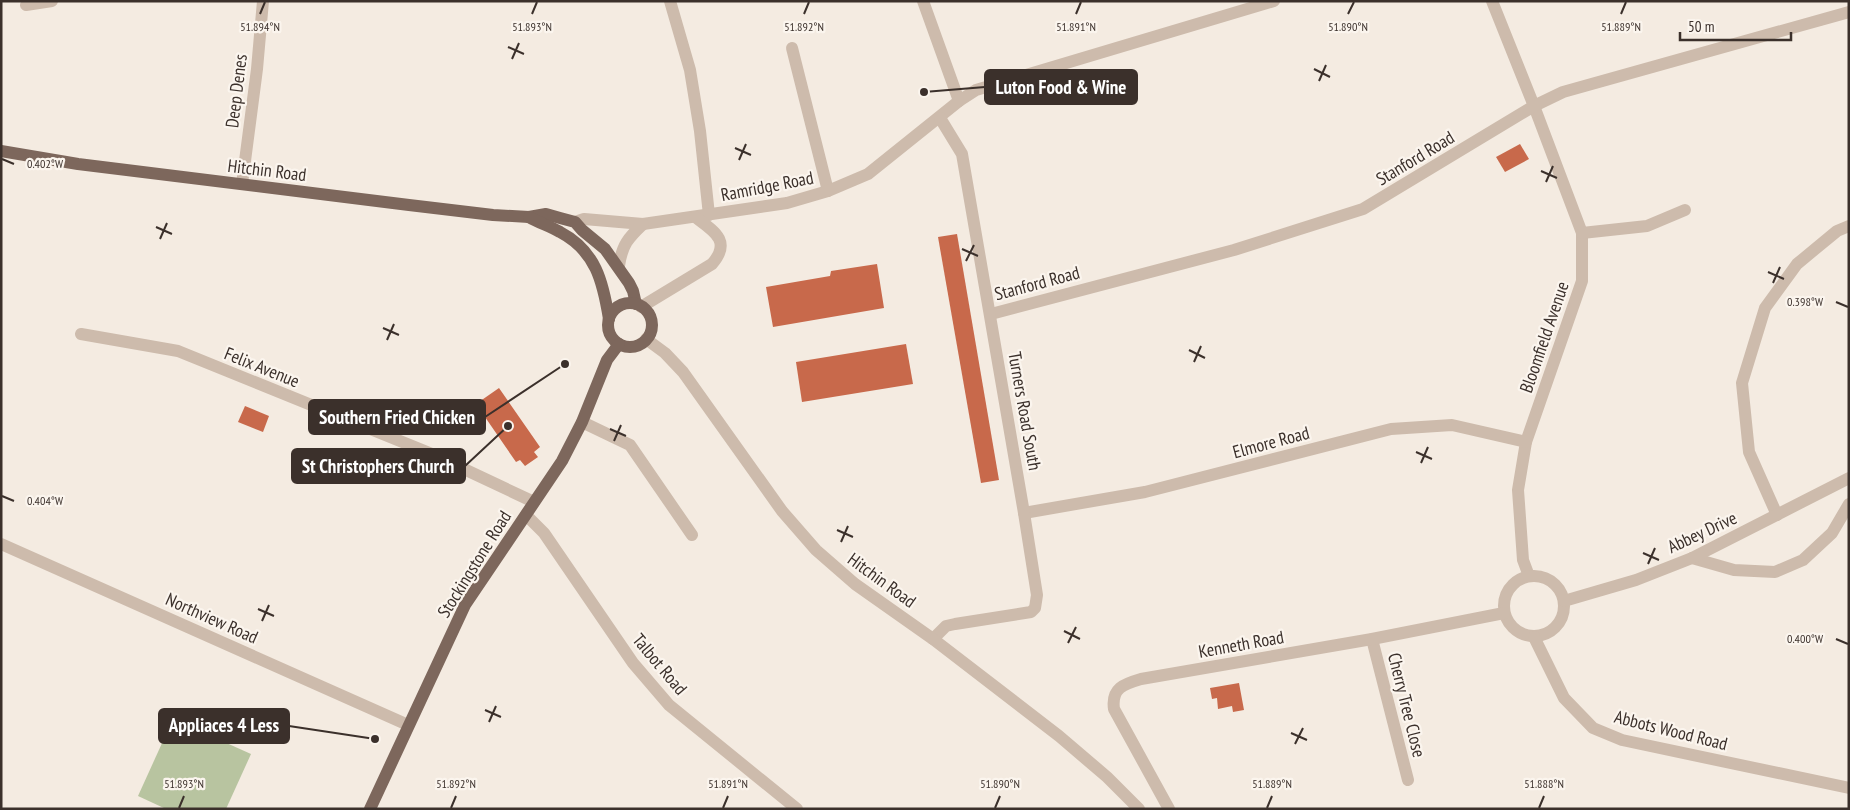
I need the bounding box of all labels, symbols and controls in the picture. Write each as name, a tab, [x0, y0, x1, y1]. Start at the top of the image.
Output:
scale bar	[1680, 10, 1791, 42]
text: 50 m	[1688, 17, 1714, 36]
text: 51.894°N	[240, 19, 280, 34]
text: 51.893°N	[512, 19, 552, 34]
text: 51.892°N	[784, 19, 824, 34]
text: 51.891°N	[1056, 19, 1096, 34]
text: 51.890°N	[1328, 19, 1368, 34]
text: 51.889°N	[1601, 19, 1641, 34]
street label: Deep Denes	[220, 53, 252, 129]
callout: Luton Food & Wine	[985, 70, 1137, 104]
text: Luton Food & Wine	[996, 75, 1126, 99]
street label: Stanford Road	[1372, 126, 1458, 190]
street label: Hitchin Road	[226, 154, 308, 186]
text: 0.402°W	[27, 156, 63, 171]
street label: Ramridge Road	[719, 166, 815, 206]
street label: Stanford Road	[992, 261, 1082, 305]
street label: Bloomfield Avenue	[1514, 278, 1574, 396]
text: 0.398°W	[1787, 294, 1823, 309]
street label: Felix Avenue	[221, 342, 303, 392]
street label: Turners Road South	[1003, 350, 1047, 472]
callout: Southern Fried Chicken	[309, 400, 485, 434]
text: Southern Fried Chicken	[319, 405, 475, 429]
street label: Elmore Road	[1230, 421, 1312, 463]
callout: St Christophers Church	[292, 449, 465, 483]
text: St Christophers Church	[302, 454, 454, 478]
text: 0.404°W	[27, 493, 63, 508]
street label: Stockingstone Road	[432, 506, 516, 622]
street label: Abbey Drive	[1664, 506, 1740, 558]
street label: Hitchin Road	[843, 547, 921, 613]
street label: Northview Road	[162, 587, 262, 649]
street label: Kenneth Road	[1197, 625, 1285, 663]
street label: Talbot Road	[628, 629, 692, 699]
text: 0.400°W	[1787, 631, 1823, 646]
street label: Cherry Tree Close	[1383, 650, 1431, 760]
street label: Abbots Wood Road	[1612, 705, 1730, 755]
callout: Appliaces 4 Less	[159, 709, 289, 743]
text: Appliaces 4 Less	[168, 713, 279, 737]
text: 51.893°N	[164, 776, 204, 791]
text: 51.892°N	[436, 776, 476, 791]
text: 51.891°N	[708, 776, 748, 791]
text: 51.890°N	[980, 776, 1020, 791]
text: 51.889°N	[1252, 776, 1292, 791]
text: 51.888°N	[1524, 776, 1564, 791]

